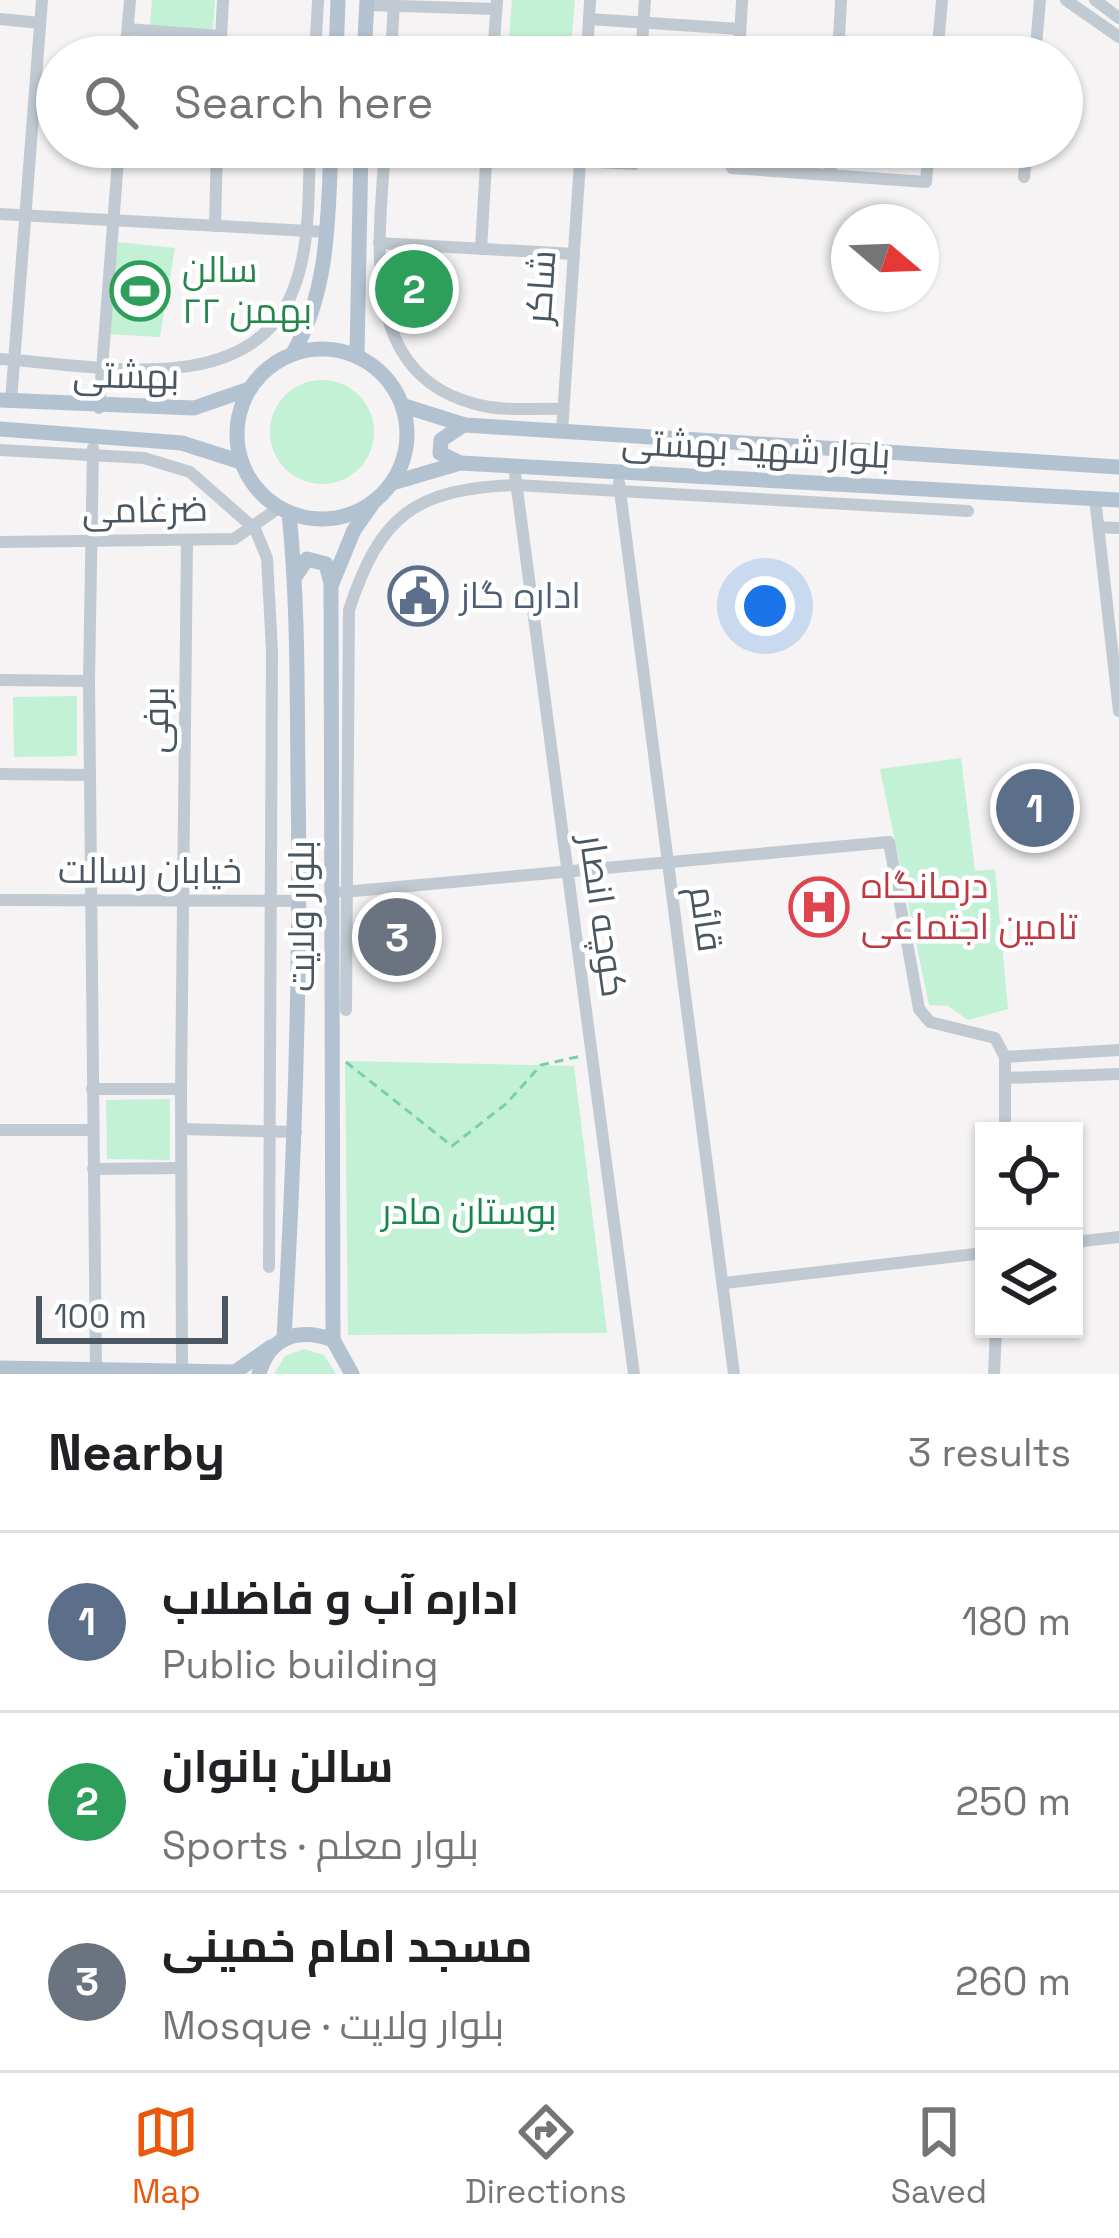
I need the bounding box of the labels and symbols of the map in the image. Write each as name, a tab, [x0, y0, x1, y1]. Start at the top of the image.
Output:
north arrow	[831, 204, 939, 312]
pin: 2	[375, 244, 453, 334]
place label: سالن ۲۲ بهمن	[182, 247, 312, 334]
street label: شاکر	[515, 249, 567, 327]
sports icon: سالن ۲۲ بهمن	[109, 260, 171, 322]
street label: بهشتی	[72, 352, 180, 400]
street label: بلوار شهید بهشتی	[620, 419, 892, 479]
street label: ضرغامی	[82, 486, 208, 534]
public building icon: اداره گاز	[387, 565, 449, 627]
place label: اداره گاز	[458, 573, 581, 619]
your location	[735, 576, 795, 636]
street label: برفی	[133, 687, 179, 753]
pin: 1	[996, 763, 1074, 853]
street label: کوچه انصار	[569, 830, 637, 1000]
street label: بلوار ولایت	[279, 840, 325, 992]
street label: خیابان رسالت	[58, 848, 242, 894]
place label: درمانگاه تامین اجتماعی	[861, 863, 1078, 950]
hospital icon: درمانگاه تامین اجتماعی	[788, 876, 850, 938]
street label: قائم	[678, 883, 733, 955]
pin: 3	[358, 892, 436, 982]
park label: بوستان مادر	[379, 1189, 557, 1235]
scale bar	[36, 1290, 228, 1343]

